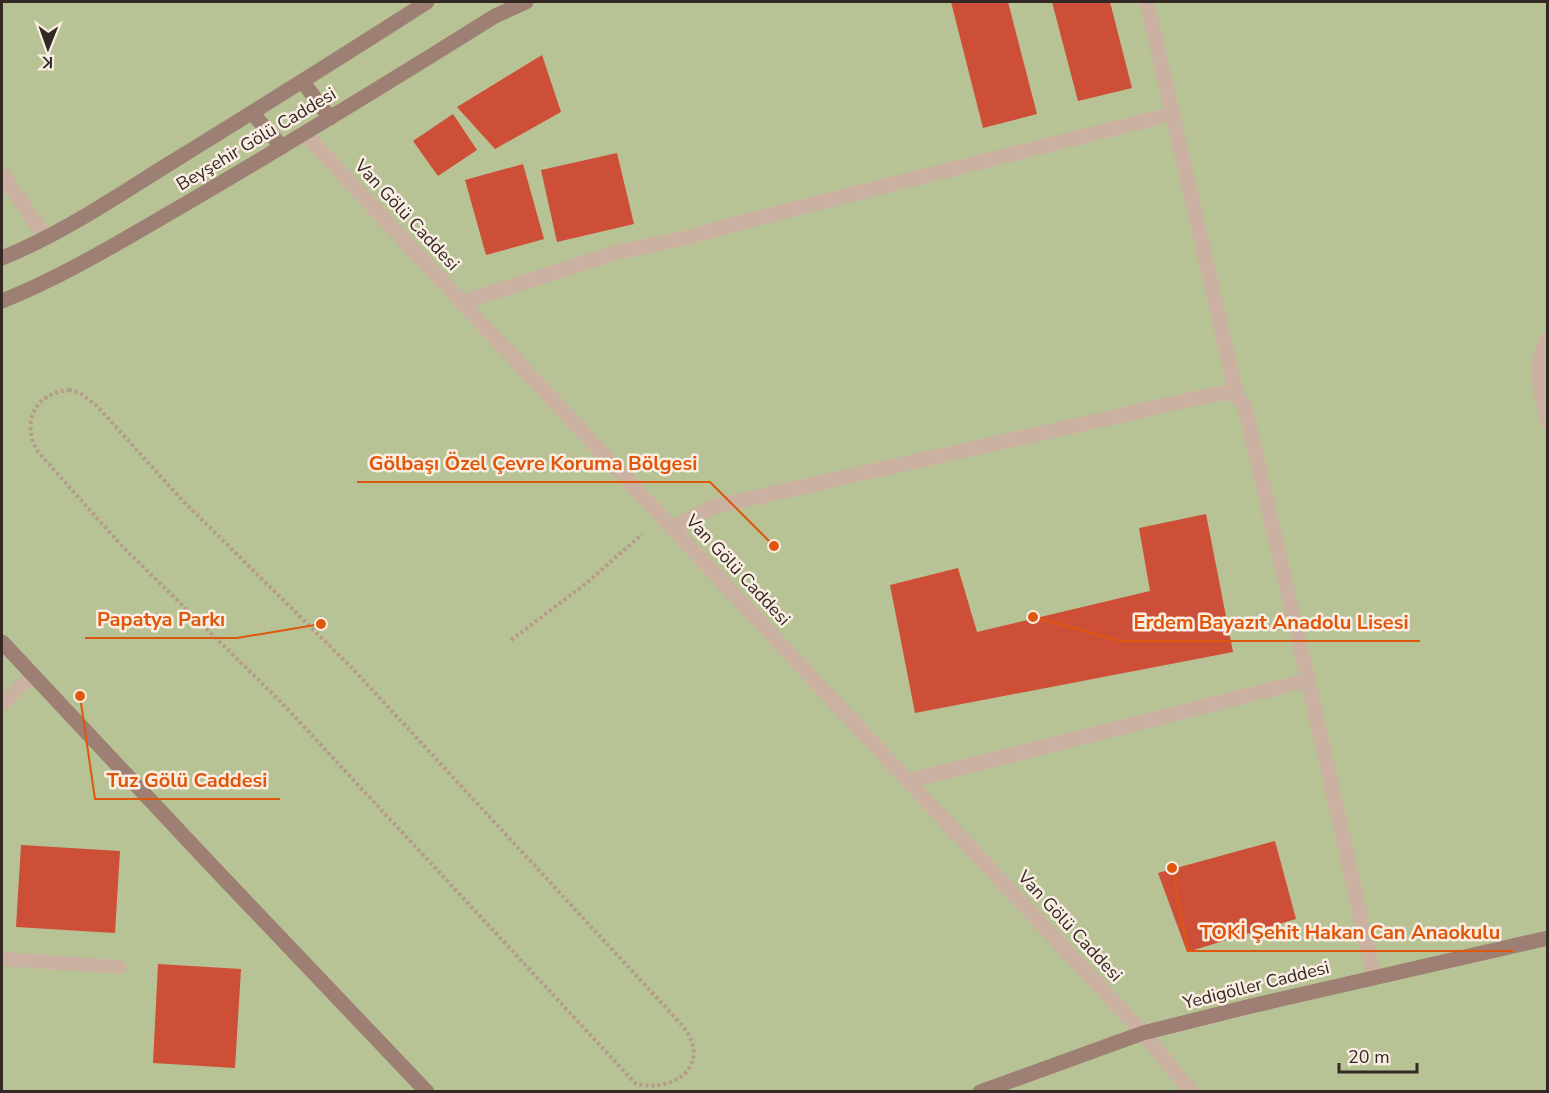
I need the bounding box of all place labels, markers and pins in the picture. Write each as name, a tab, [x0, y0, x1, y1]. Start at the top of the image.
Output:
callout: Gölbaşı Özel Çevre Koruma Bölgesi	[357, 444, 710, 482]
callout: Papatya Parkı	[85, 600, 237, 638]
callout: Erdem Bayazıt Anadolu Lisesi	[1121, 603, 1420, 641]
callout: Tuz Gölü Caddesi	[95, 761, 280, 799]
callout: TOKİ Şehit Hakan Can Anaokulu	[1188, 913, 1513, 951]

